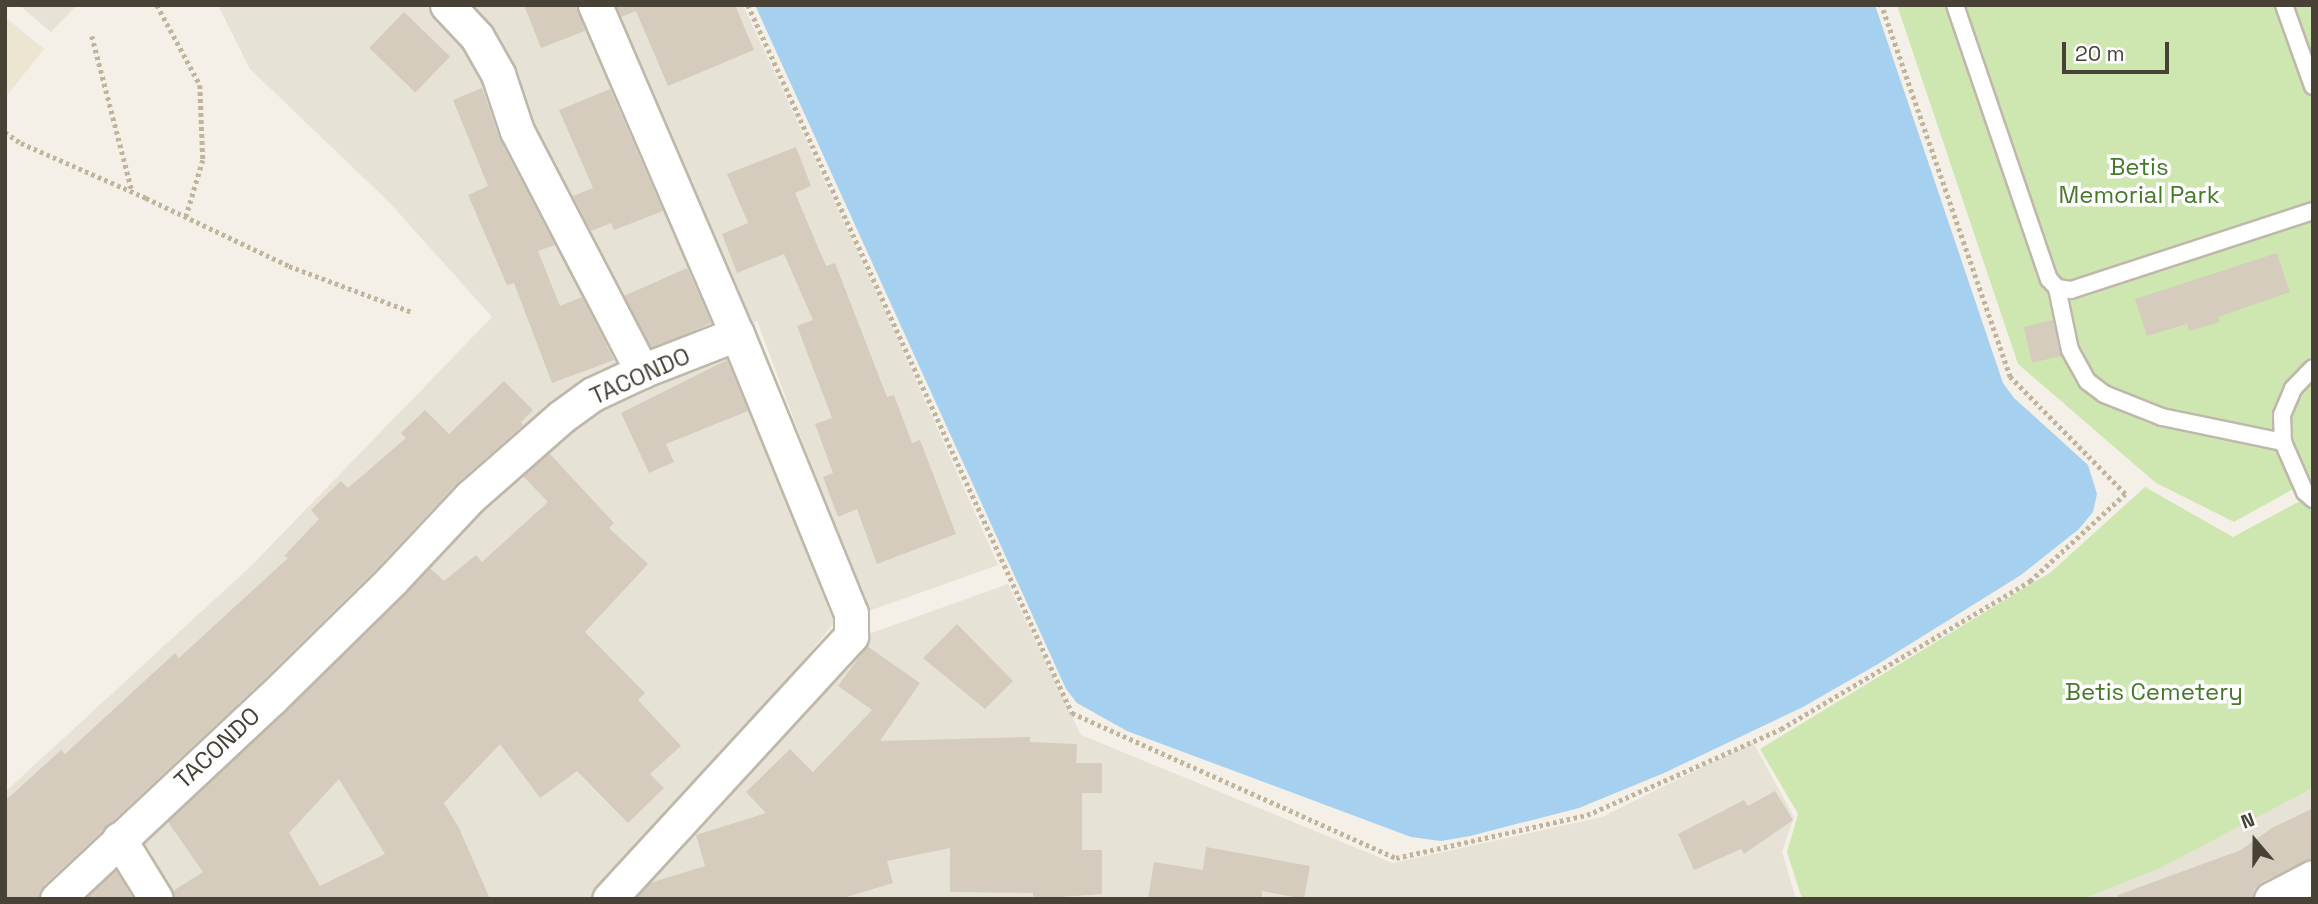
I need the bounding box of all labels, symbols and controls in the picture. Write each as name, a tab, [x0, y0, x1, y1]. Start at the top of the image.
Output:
scale bar	[2066, 28, 2173, 72]
text: 20 m	[2075, 40, 2125, 67]
park label: Betis Memorial Park	[2058, 153, 2220, 209]
street label: TACONDO	[585, 341, 695, 411]
park label: Betis Cemetery	[2065, 678, 2243, 706]
street label: TACONDO	[168, 701, 266, 795]
north arrow	[2220, 806, 2290, 876]
text: N	[2237, 807, 2258, 835]

